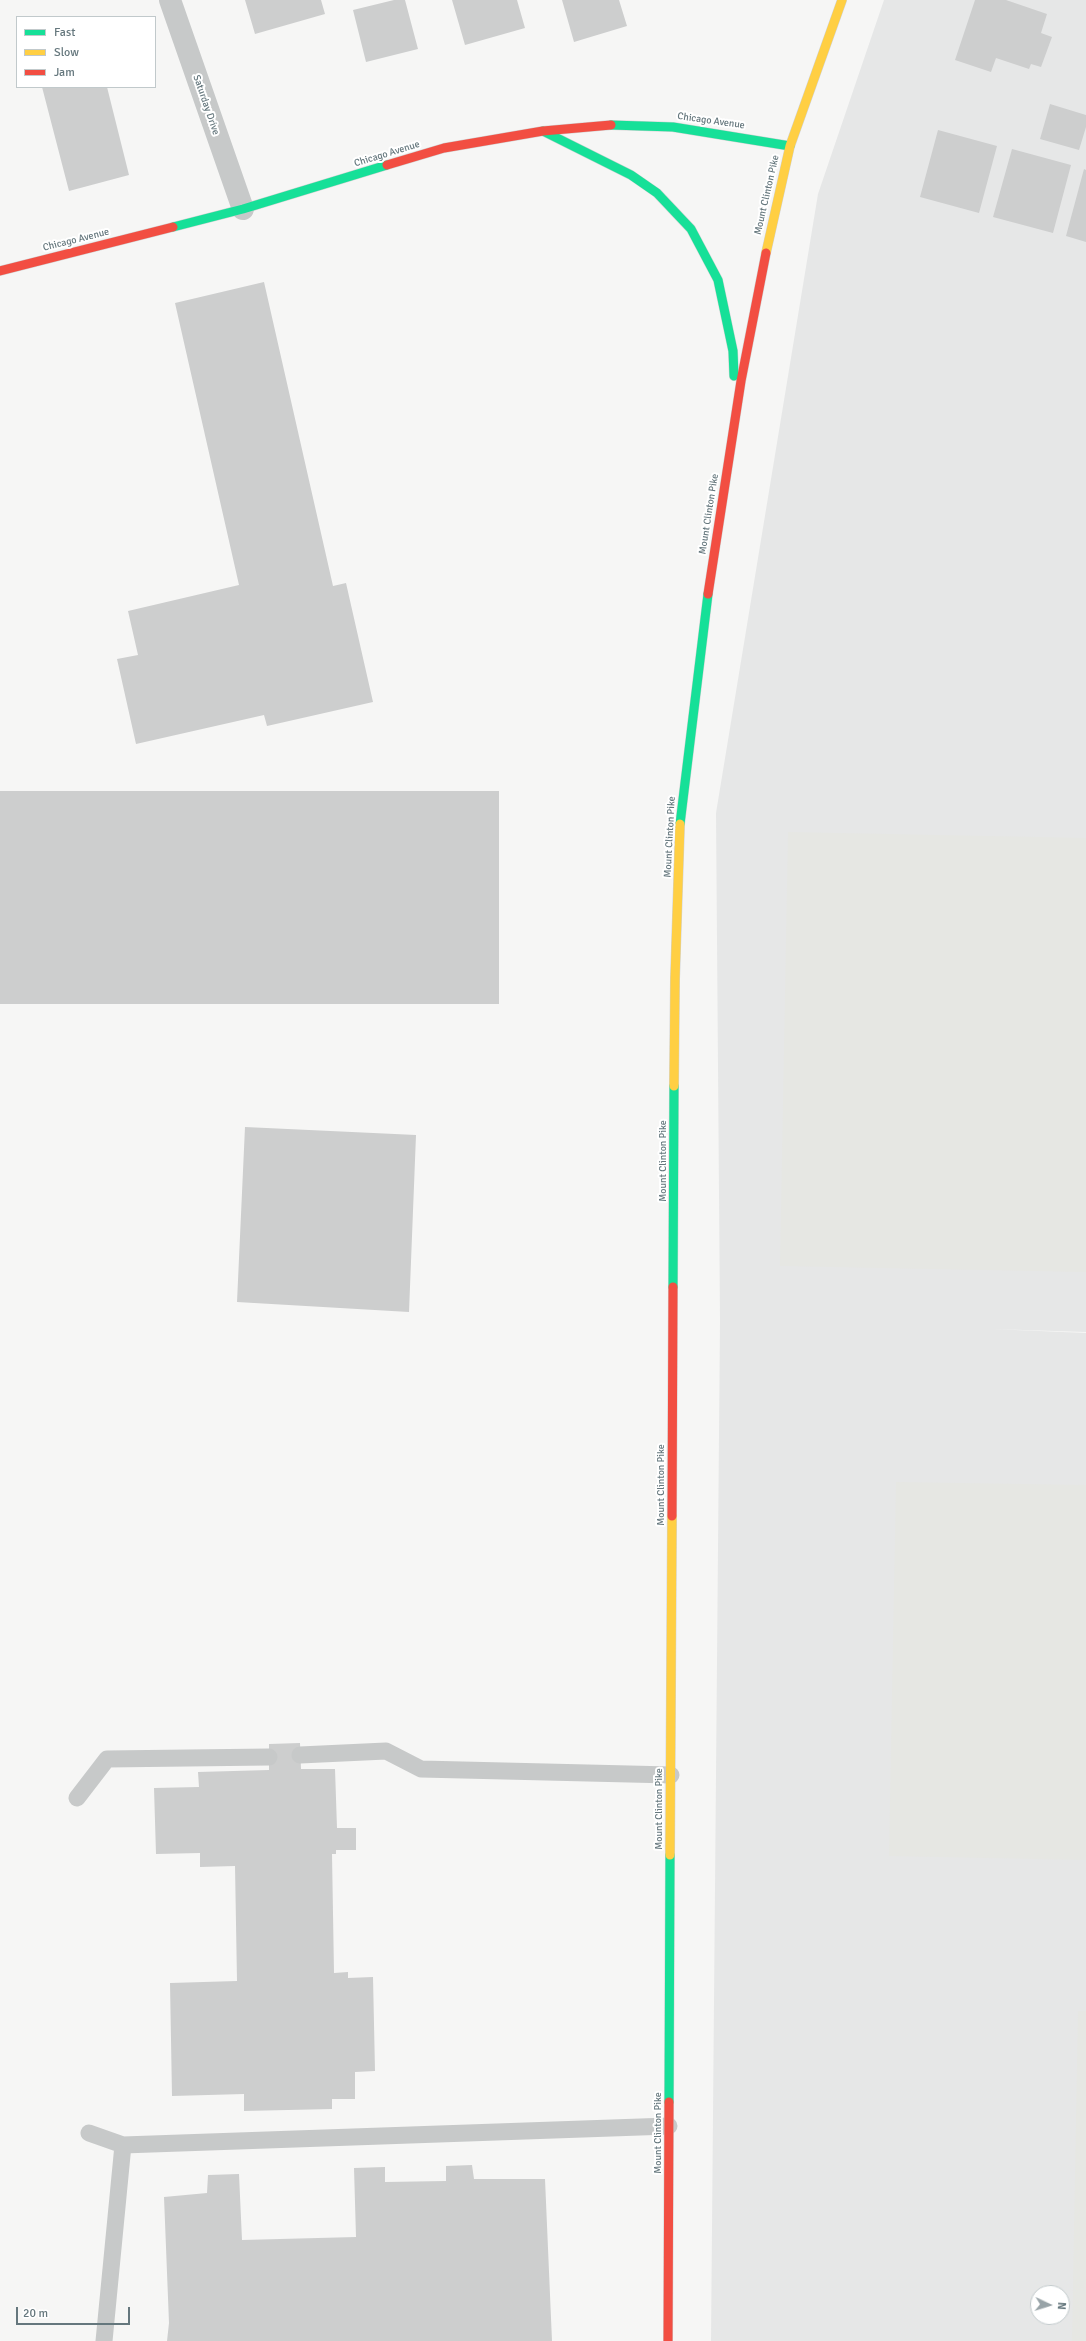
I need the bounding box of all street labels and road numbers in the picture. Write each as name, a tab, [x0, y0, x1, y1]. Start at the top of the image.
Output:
street label: Saturday Drive	[190, 73, 222, 137]
street label: Chicago Avenue	[677, 110, 745, 132]
street label: Chicago Avenue	[353, 138, 421, 170]
street label: Mount Clinton Pike	[752, 154, 782, 236]
street label: Chicago Avenue	[42, 226, 110, 254]
street label: Mount Clinton Pike	[697, 473, 721, 555]
street label: Mount Clinton Pike	[662, 796, 678, 878]
street label: Mount Clinton Pike	[657, 1120, 669, 1202]
street label: Mount Clinton Pike	[655, 1444, 667, 1526]
street label: Mount Clinton Pike	[653, 1768, 665, 1850]
street label: Mount Clinton Pike	[652, 2092, 664, 2174]

